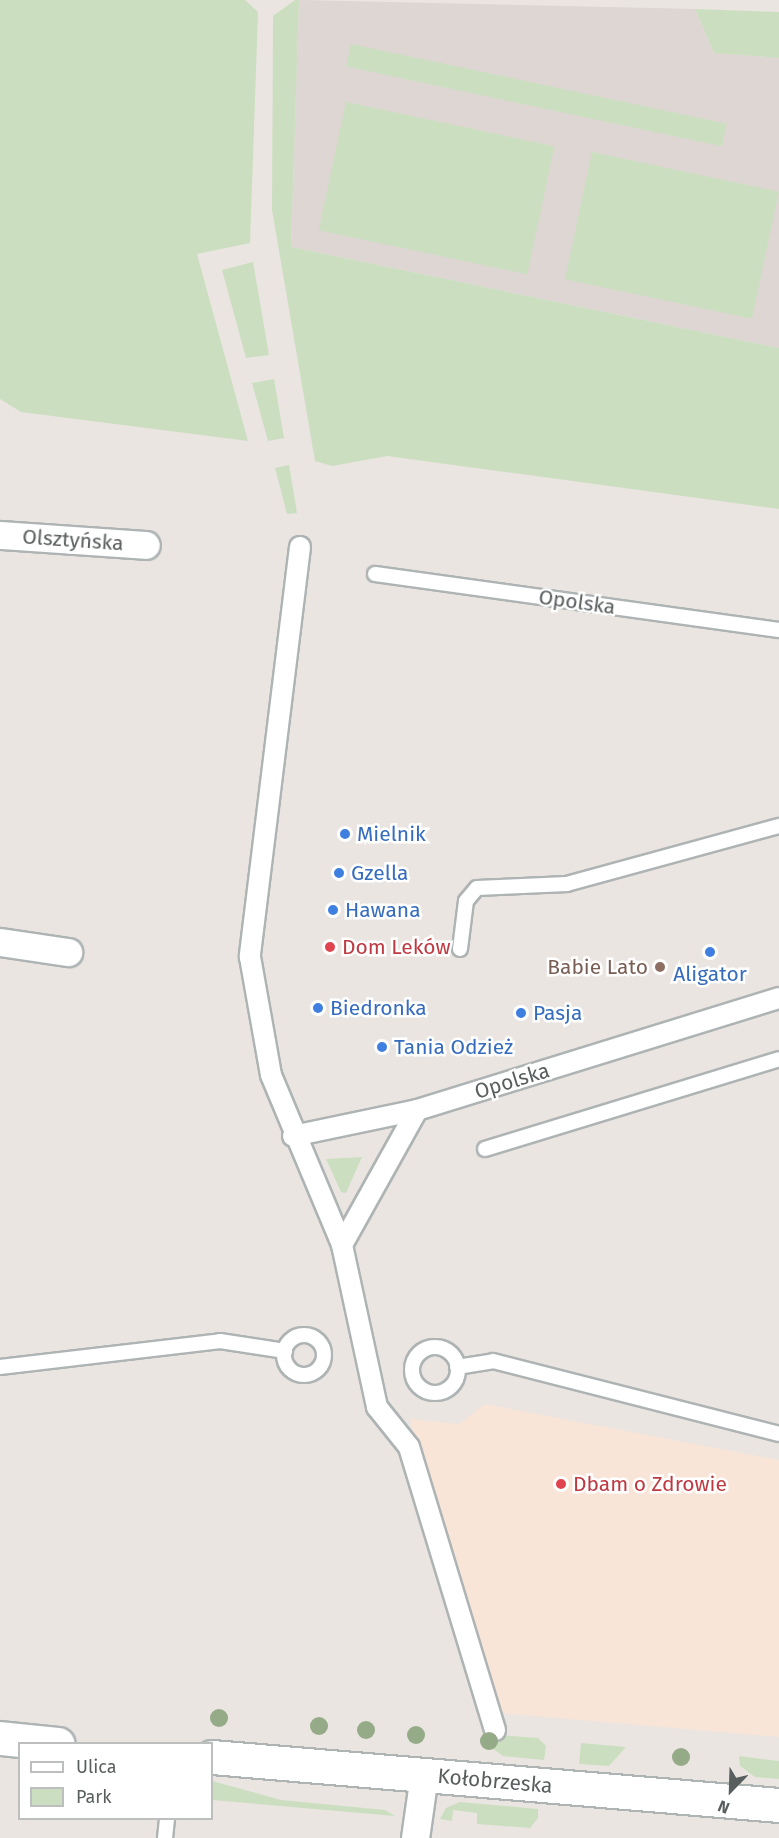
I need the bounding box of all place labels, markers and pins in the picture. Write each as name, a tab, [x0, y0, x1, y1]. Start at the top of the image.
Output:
place label: Mielnik	[357, 821, 426, 847]
marker: Mielnik	[338, 827, 352, 841]
place label: Gzella	[351, 860, 408, 886]
marker: Gzella	[332, 866, 346, 880]
place label: Hawana	[345, 897, 421, 923]
marker: Hawana	[326, 903, 340, 917]
place label: Dom Leków	[342, 934, 451, 960]
marker: Dom Leków	[323, 940, 337, 954]
marker: Aligator	[703, 945, 717, 959]
place label: Babie Lato	[547, 954, 648, 980]
marker: Babie Lato	[653, 960, 667, 974]
place label: Aligator	[673, 961, 747, 987]
place label: Biedronka	[330, 995, 427, 1021]
place label: Pasja	[533, 1000, 582, 1026]
marker: Biedronka	[311, 1001, 325, 1015]
marker: Pasja	[514, 1006, 528, 1020]
place label: Tania Odzież	[394, 1034, 513, 1060]
marker: Tania Odzież	[375, 1040, 389, 1054]
place label: Dbam o Zdrowie	[573, 1471, 727, 1497]
marker: Dbam o Zdrowie	[554, 1477, 568, 1491]

